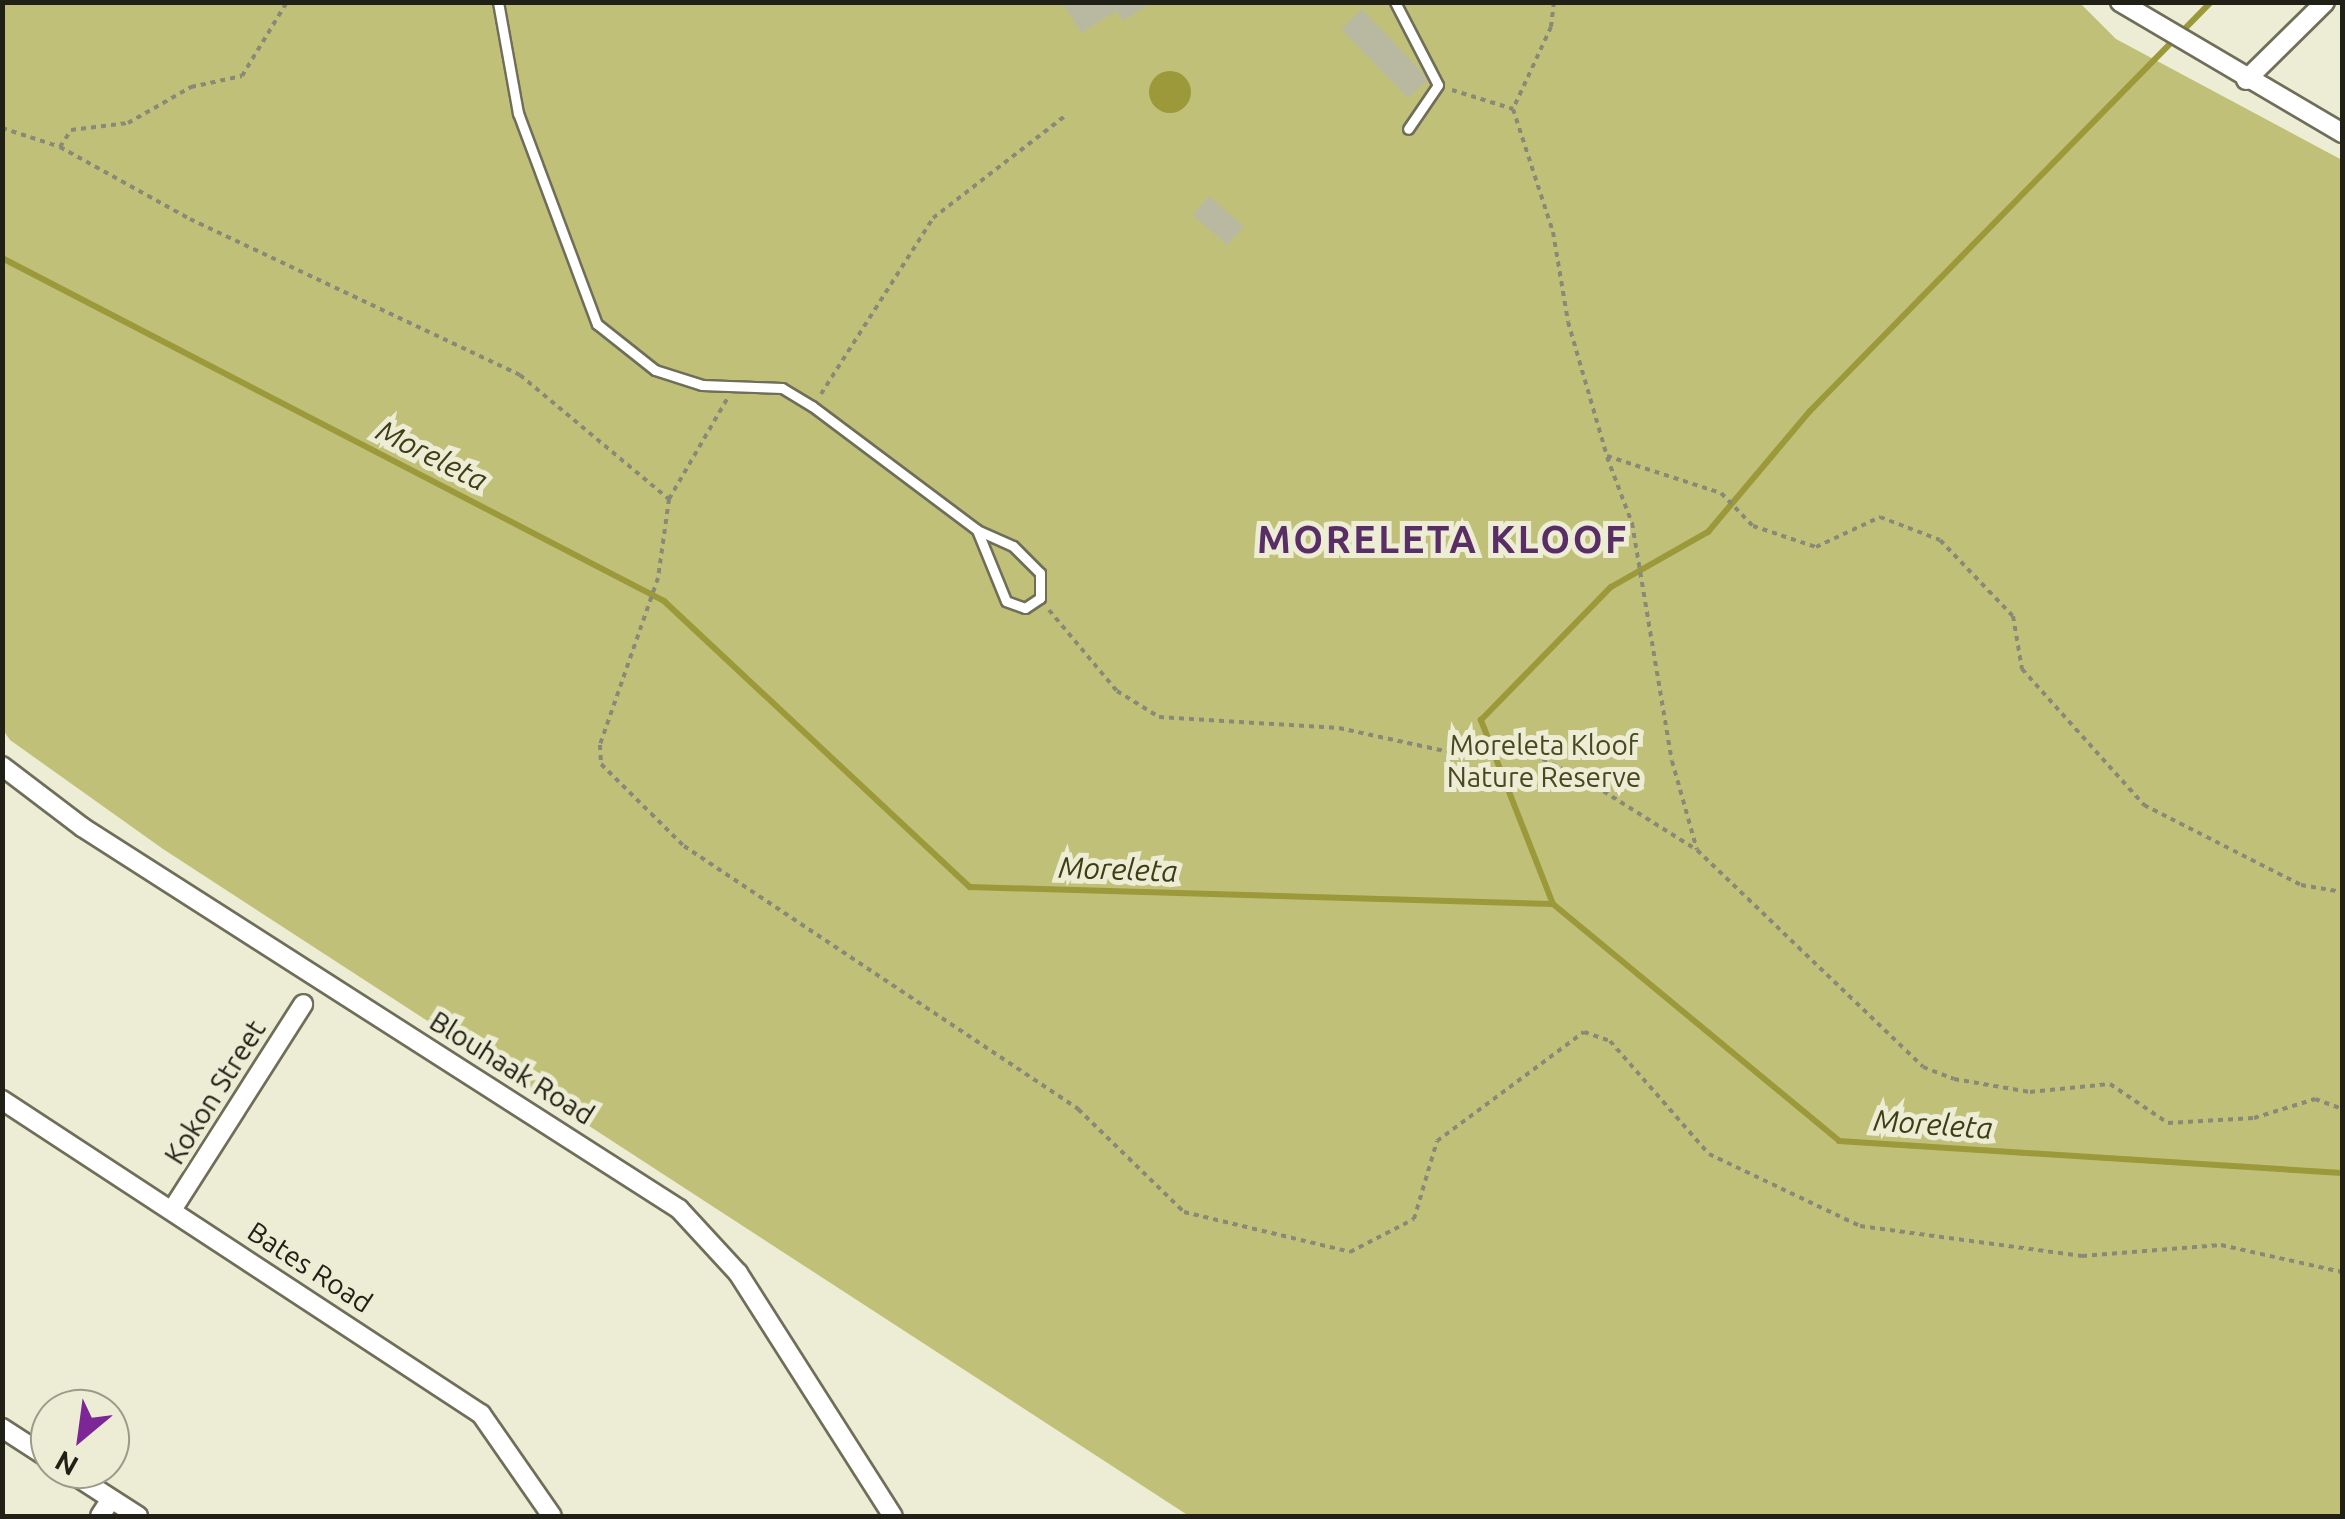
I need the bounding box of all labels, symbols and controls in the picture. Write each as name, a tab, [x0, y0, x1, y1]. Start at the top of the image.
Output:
water label: Moreleta	[371, 412, 493, 498]
district label: MORELETA KLOOF	[1257, 517, 1629, 563]
park label: Moreleta Kloof Nature Reserve	[1447, 728, 1641, 794]
water label: Moreleta	[1058, 849, 1178, 889]
street label: Blouhaak Road	[424, 1004, 600, 1132]
street label: Kokon Street	[157, 1014, 273, 1170]
water label: Moreleta	[1872, 1102, 1994, 1146]
street label: Bates Road	[241, 1214, 379, 1320]
north arrow	[30, 1389, 130, 1489]
text: N	[50, 1445, 83, 1483]

